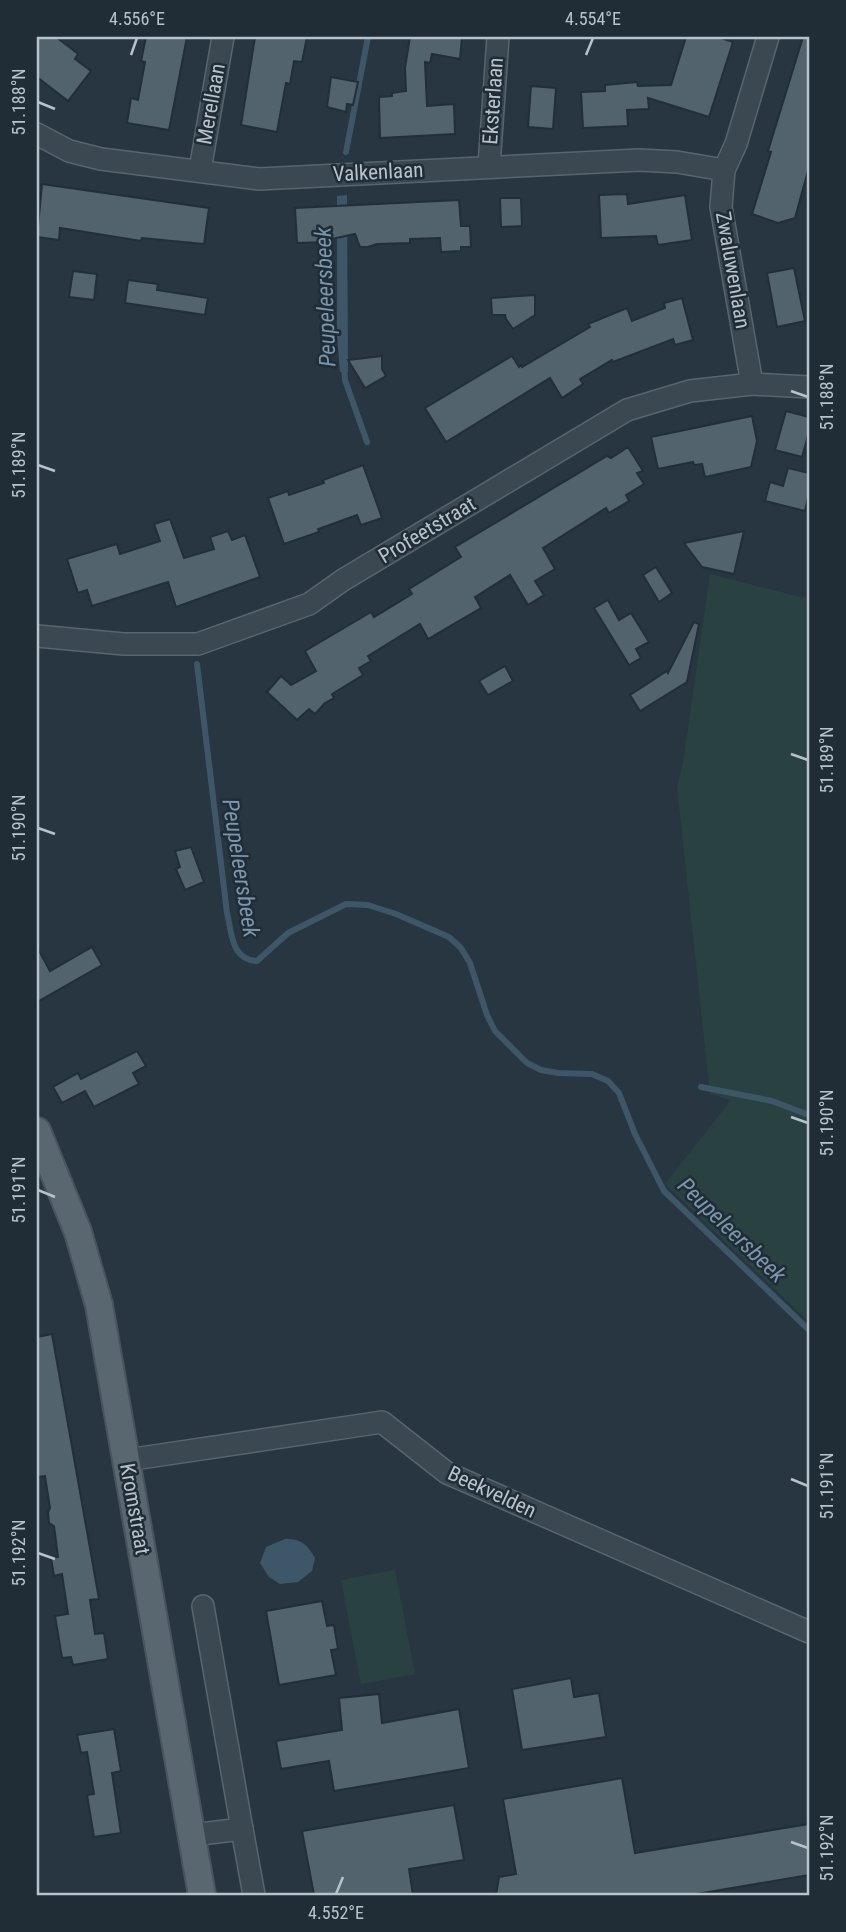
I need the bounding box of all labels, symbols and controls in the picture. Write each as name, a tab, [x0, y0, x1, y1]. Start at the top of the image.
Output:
text: 4.556°E	[109, 8, 165, 29]
text: 4.554°E	[565, 8, 621, 29]
street label: Eksterlaan	[478, 57, 508, 145]
street label: Merellaan	[192, 62, 230, 146]
text: 51.188°N	[8, 68, 29, 136]
street label: Valkenlaan	[332, 158, 424, 186]
street label: Zwaluwenlaan	[711, 210, 755, 330]
water label: Peupeleersbeek	[310, 226, 341, 367]
text: 51.188°N	[816, 363, 837, 431]
text: 51.189°N	[8, 431, 29, 499]
street label: Profeetstraat	[374, 492, 480, 568]
text: 51.189°N	[816, 726, 837, 794]
text: 51.190°N	[8, 794, 29, 862]
water label: Peupeleersbeek	[216, 797, 265, 940]
text: 51.190°N	[816, 1089, 837, 1157]
text: 51.191°N	[8, 1156, 29, 1224]
water label: Peupeleersbeek	[672, 1172, 792, 1289]
text: 51.191°N	[816, 1452, 837, 1520]
street label: Beekvelden	[444, 1461, 540, 1523]
street label: Kromstraat	[115, 1462, 155, 1556]
text: 51.192°N	[8, 1519, 29, 1587]
text: 51.192°N	[816, 1814, 837, 1882]
text: 4.552°E	[308, 1902, 364, 1923]

